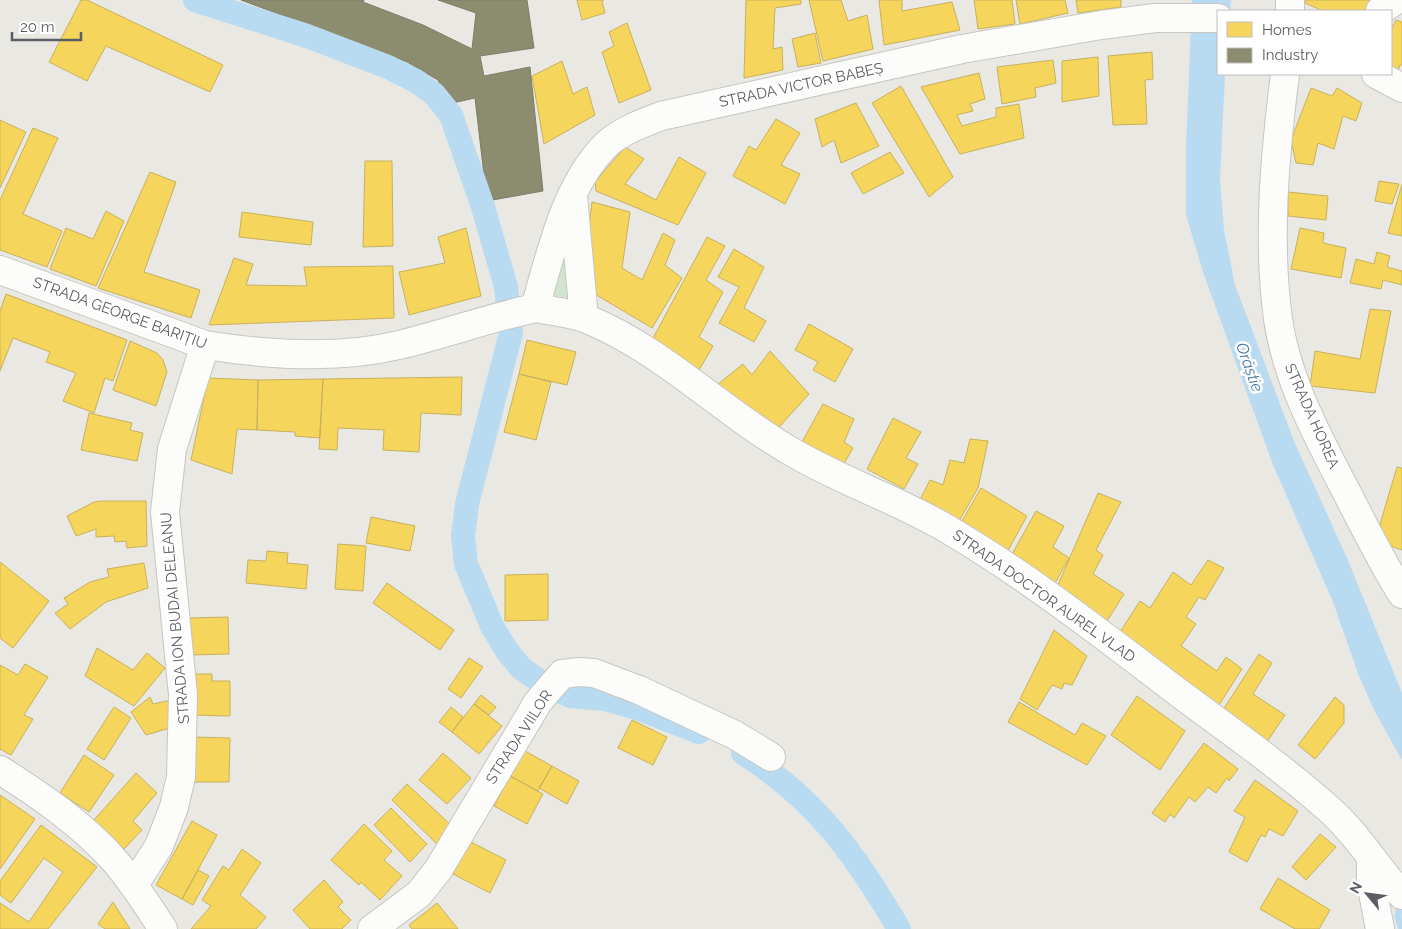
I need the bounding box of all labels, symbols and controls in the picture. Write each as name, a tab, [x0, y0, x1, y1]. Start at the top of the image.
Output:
scale bar	[12, 10, 81, 42]
legend	[1217, 10, 1392, 75]
text: 20 m	[20, 18, 55, 36]
text: Homes	[1262, 21, 1312, 39]
text: Industry	[1262, 46, 1318, 64]
street label: STRADA VICTOR BABEȘ	[717, 59, 885, 111]
street label: STRADA GEORGE BARIȚIU	[30, 273, 210, 353]
water label: Orăștie	[1232, 340, 1267, 395]
street label: STRADA HOREA	[1281, 361, 1343, 471]
street label: STRADA ION BUDAI DELEANU	[157, 511, 193, 725]
street label: STRADA DOCTOR AUREL VLAD	[949, 526, 1139, 666]
street label: STRADA VIILOR	[482, 686, 556, 787]
north arrow	[1342, 869, 1392, 919]
text: N	[1346, 879, 1365, 896]

